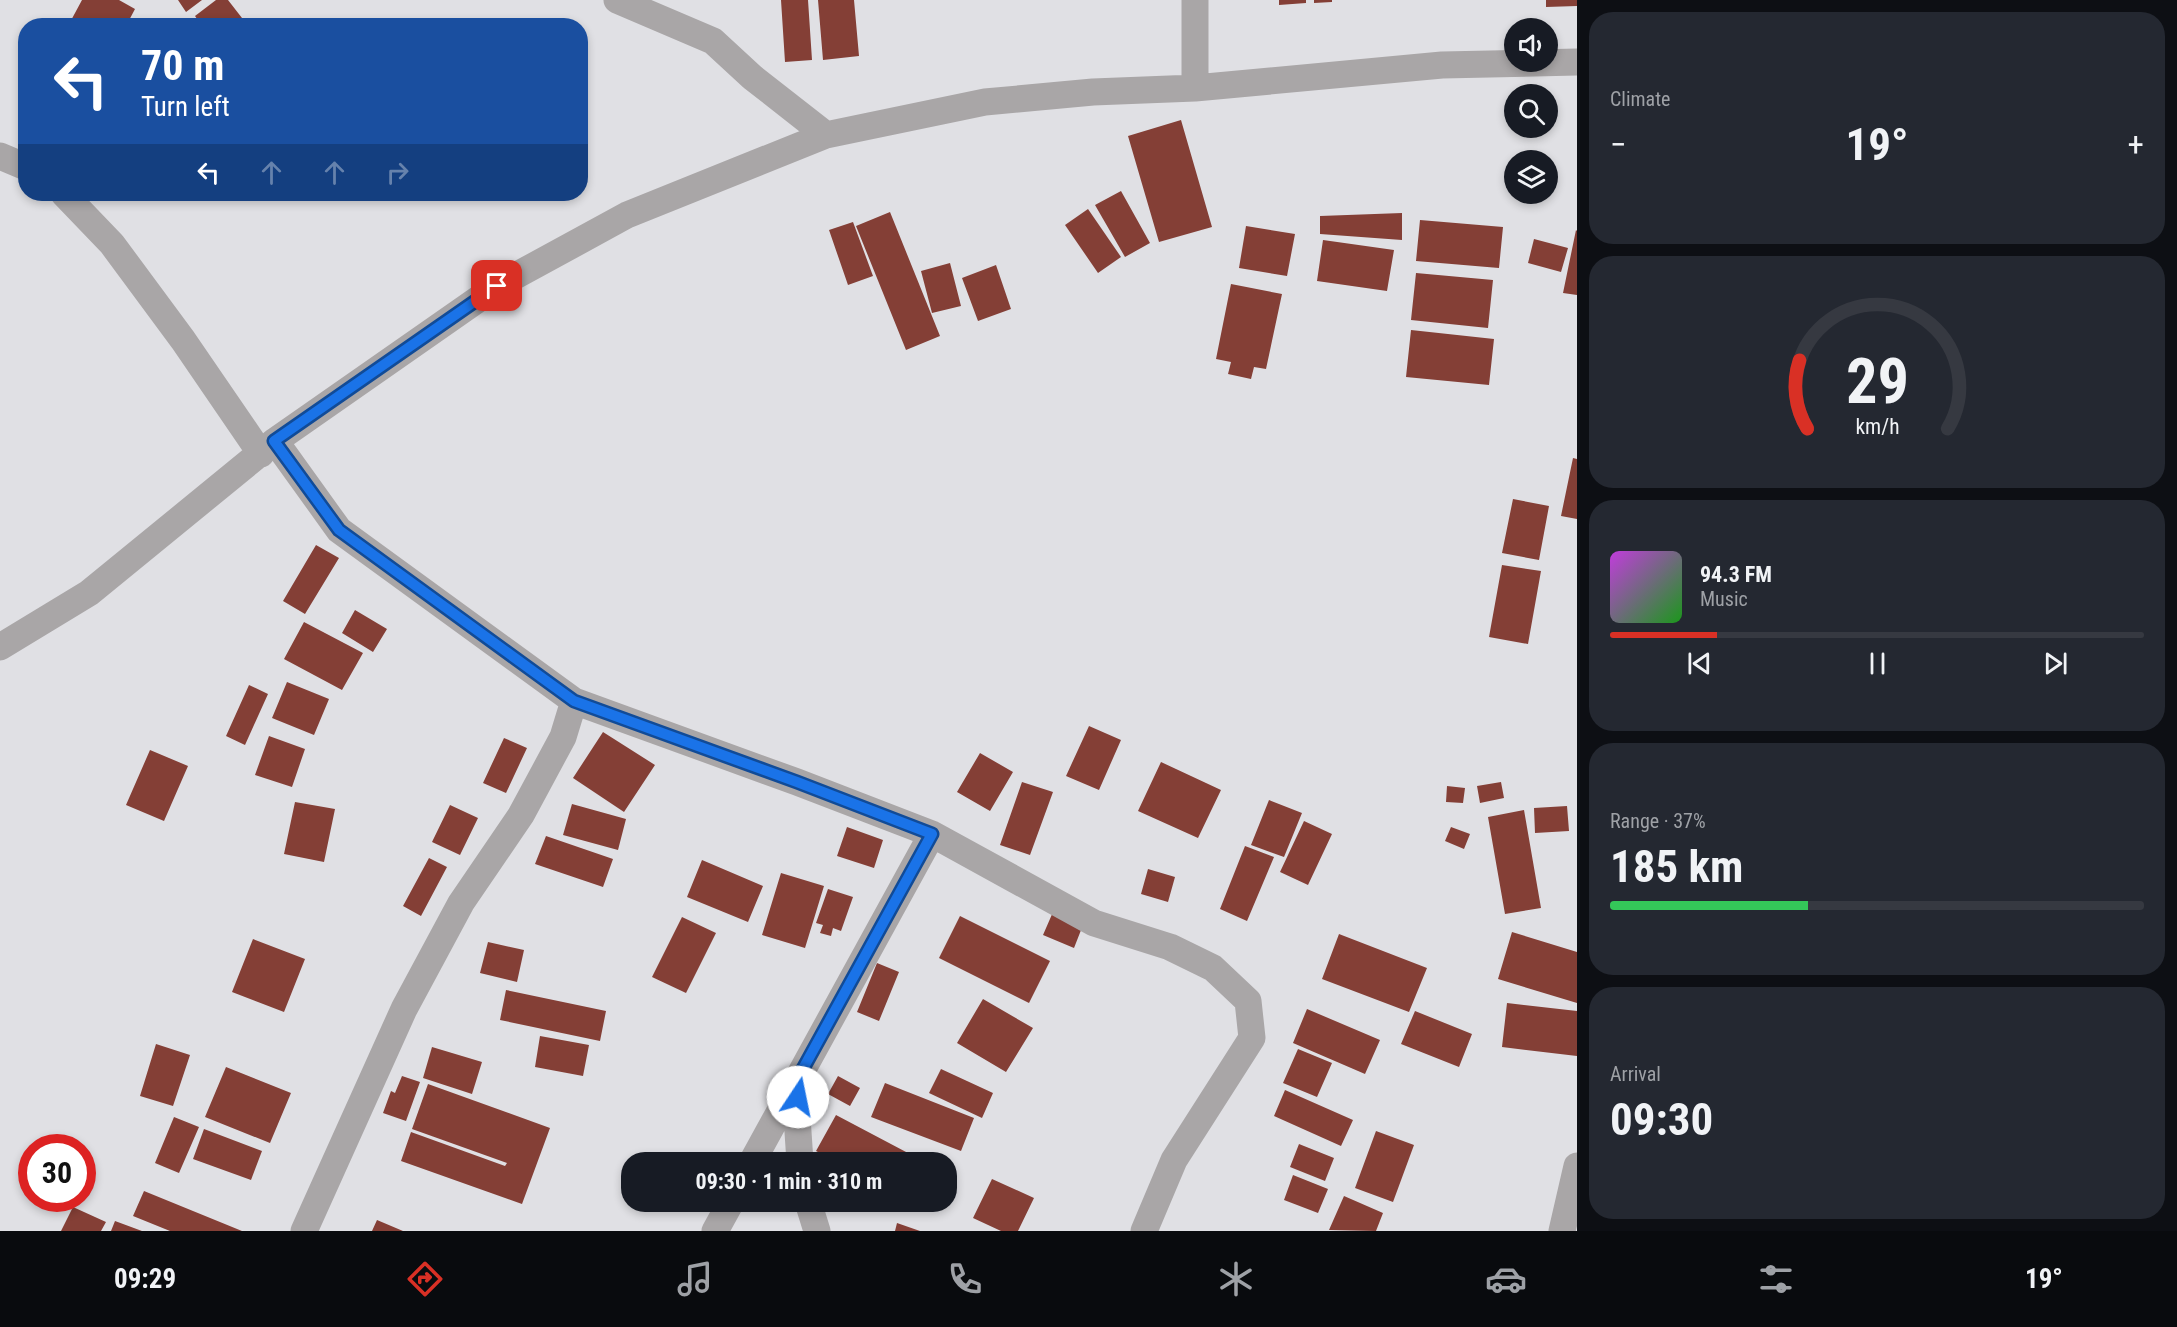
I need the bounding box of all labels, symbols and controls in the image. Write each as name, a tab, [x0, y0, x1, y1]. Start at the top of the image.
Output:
map controls	[1504, 18, 1558, 204]
button: sound	[1504, 18, 1558, 72]
text: 70 m	[141, 41, 224, 90]
icon: left	[42, 42, 120, 120]
button: search	[1504, 84, 1558, 138]
text: Climate	[1610, 87, 1670, 111]
text: Turn left	[141, 91, 230, 123]
text: 19°	[1846, 118, 1909, 171]
text: −	[1610, 125, 1627, 164]
text: +	[2128, 125, 2144, 164]
button: layers	[1504, 150, 1558, 204]
icon: left	[192, 156, 225, 189]
icon: ahead	[255, 156, 288, 189]
icon: ahead	[318, 156, 351, 189]
icon: right	[381, 156, 414, 189]
pin	[471, 260, 522, 311]
icon: arrive	[480, 269, 513, 302]
text: 29	[1845, 345, 1909, 418]
text: km/h	[1855, 414, 1899, 439]
text: 94.3 FM	[1700, 562, 1772, 587]
text: Music	[1700, 587, 1748, 611]
icon: previous	[1683, 647, 1716, 680]
icon: pause	[1861, 647, 1894, 680]
icon: next	[2039, 647, 2072, 680]
text: Range · 37%	[1610, 809, 1706, 833]
text: 185 km	[1610, 840, 1743, 893]
text: Arrival	[1610, 1062, 1661, 1086]
position arrow	[766, 1065, 830, 1129]
text: 09:30	[1610, 1093, 1713, 1146]
speed limit sign: 30	[18, 1134, 96, 1212]
text: 09:30 · 1 min · 310 m	[696, 1169, 882, 1194]
icon: directions	[404, 1258, 446, 1300]
icon: music	[674, 1258, 716, 1300]
icon: phone	[944, 1258, 986, 1300]
icon: climate	[1215, 1258, 1257, 1300]
icon: car	[1485, 1258, 1527, 1300]
icon: filters	[1755, 1258, 1797, 1300]
text: 09:29	[114, 1263, 176, 1295]
text: 19°	[2025, 1263, 2063, 1295]

